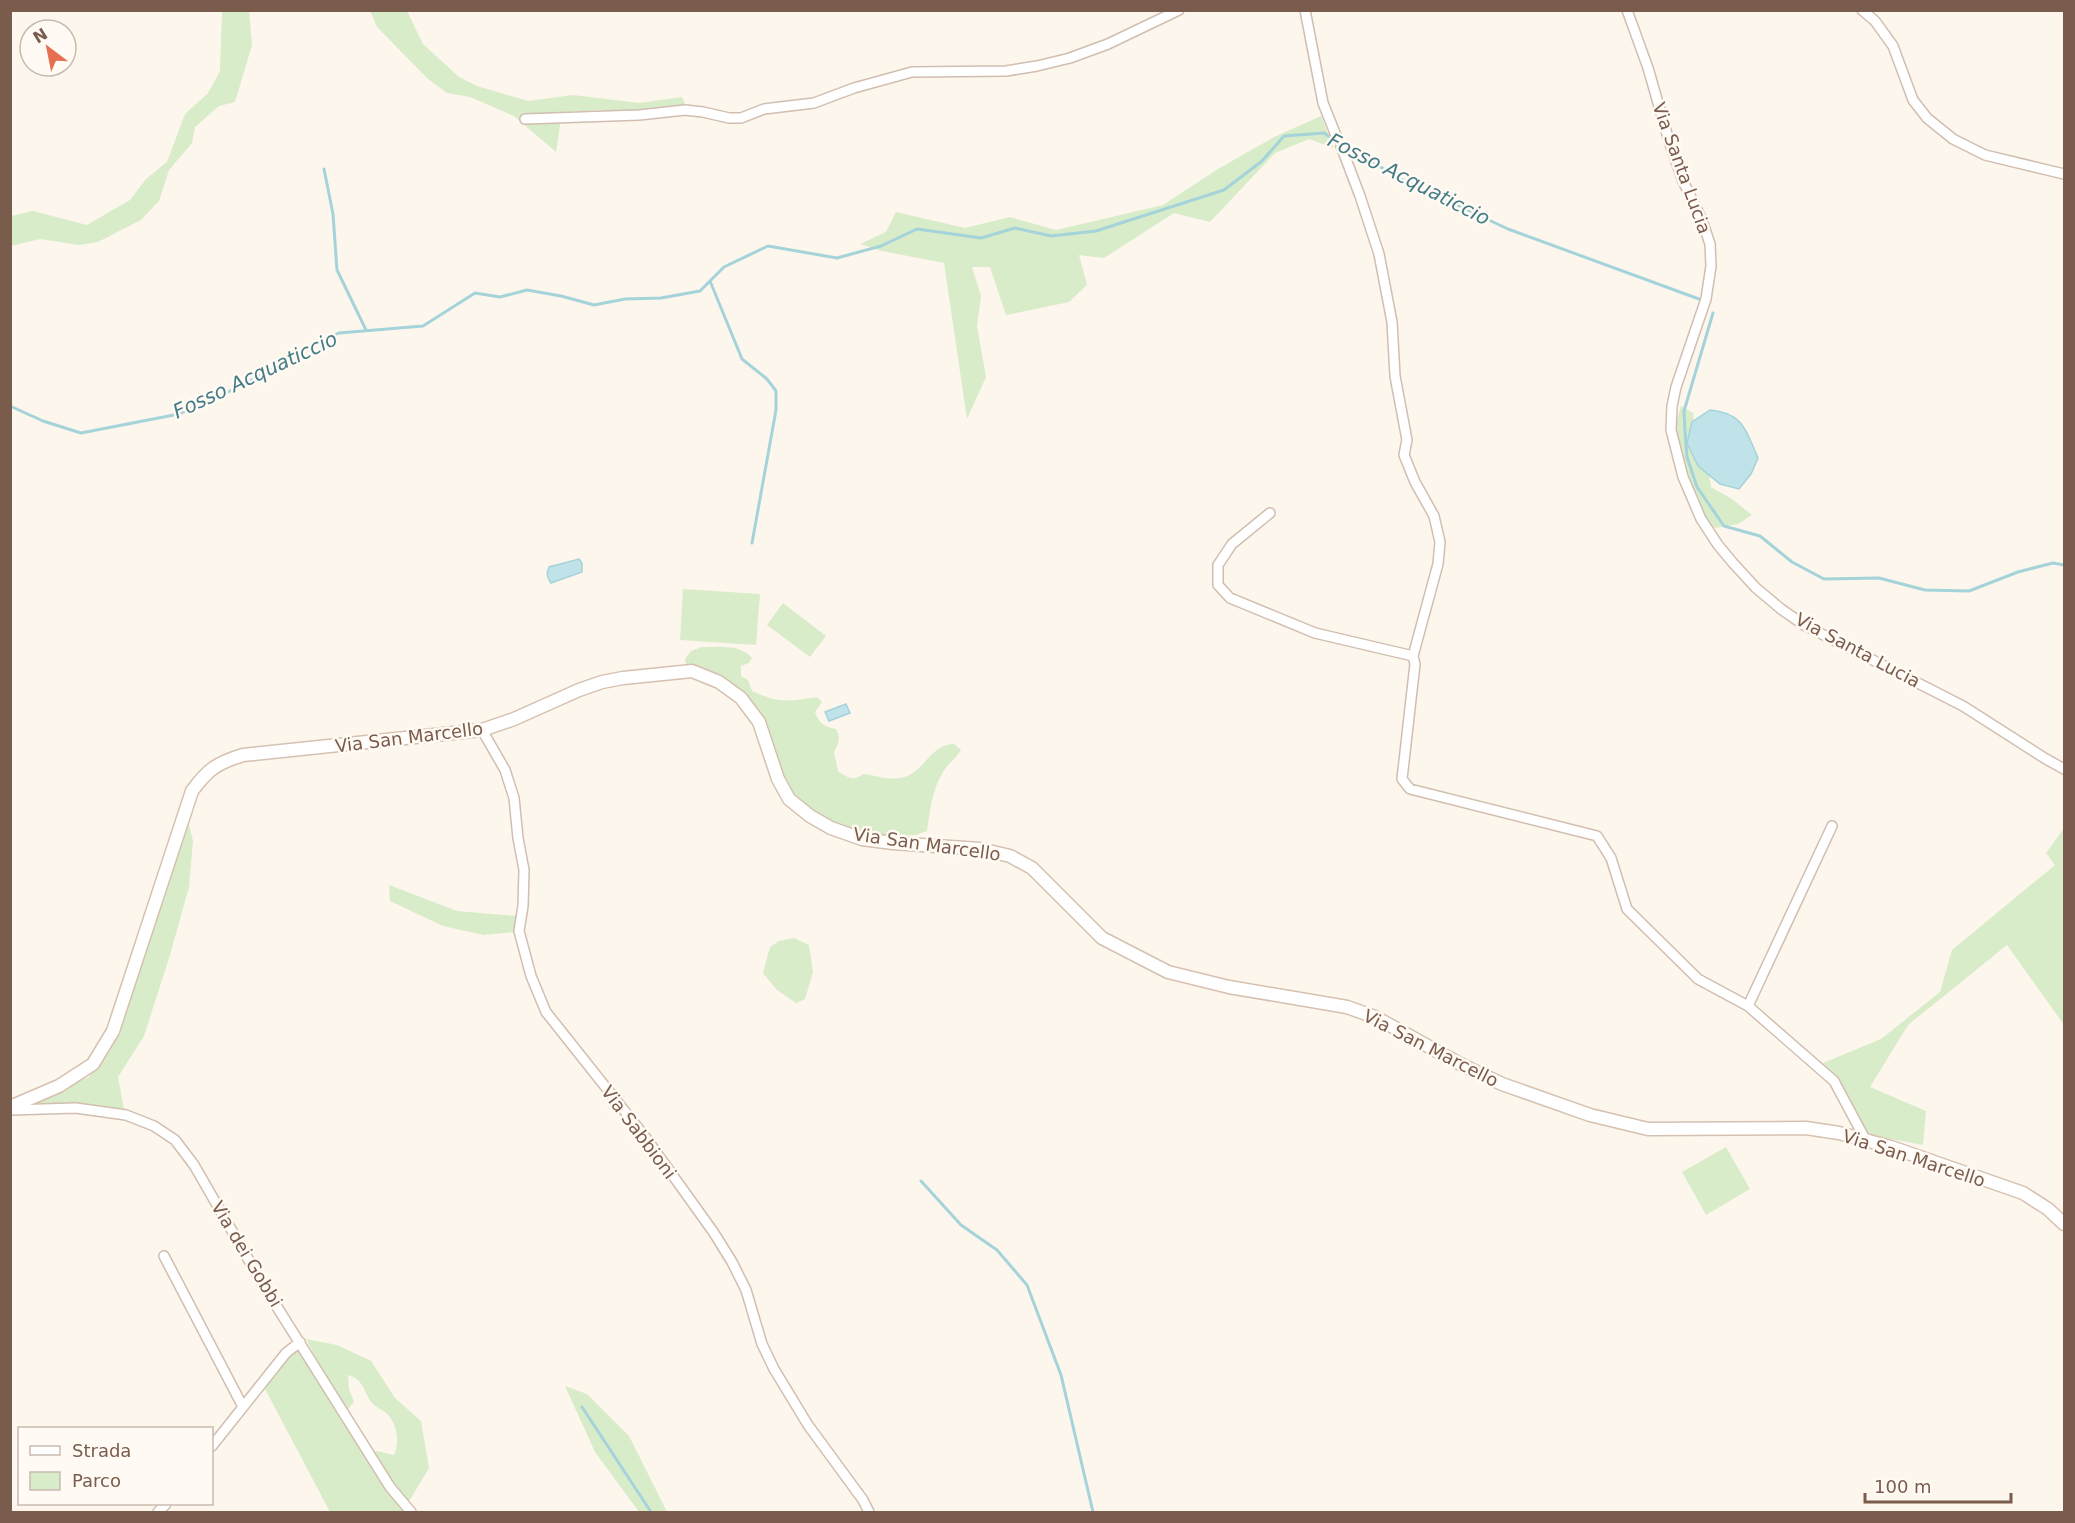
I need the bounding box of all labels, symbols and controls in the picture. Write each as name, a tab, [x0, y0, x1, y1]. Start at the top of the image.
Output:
north arrow	[18, 18, 78, 78]
text: N	[30, 24, 51, 47]
street label: Via Santa Lucia	[1648, 99, 1716, 237]
water label: Fosso Acquaticcio	[1324, 128, 1494, 230]
water label: Fosso Acquaticcio	[169, 326, 341, 424]
street label: Via Santa Lucia	[1792, 608, 1924, 692]
street label: Via San Marcello	[334, 718, 484, 756]
street label: Via San Marcello	[852, 823, 1002, 865]
street label: Via San Marcello	[1360, 1005, 1502, 1091]
street label: Via Sabbioni	[597, 1081, 681, 1183]
street label: Via San Marcello	[1840, 1125, 1988, 1191]
street label: Via dei Gobbi	[207, 1197, 287, 1311]
legend	[18, 1427, 213, 1505]
text: Strada	[72, 1440, 131, 1461]
scale bar	[1865, 1466, 2010, 1504]
text: Parco	[72, 1470, 121, 1491]
text: 100 m	[1874, 1476, 1932, 1497]

